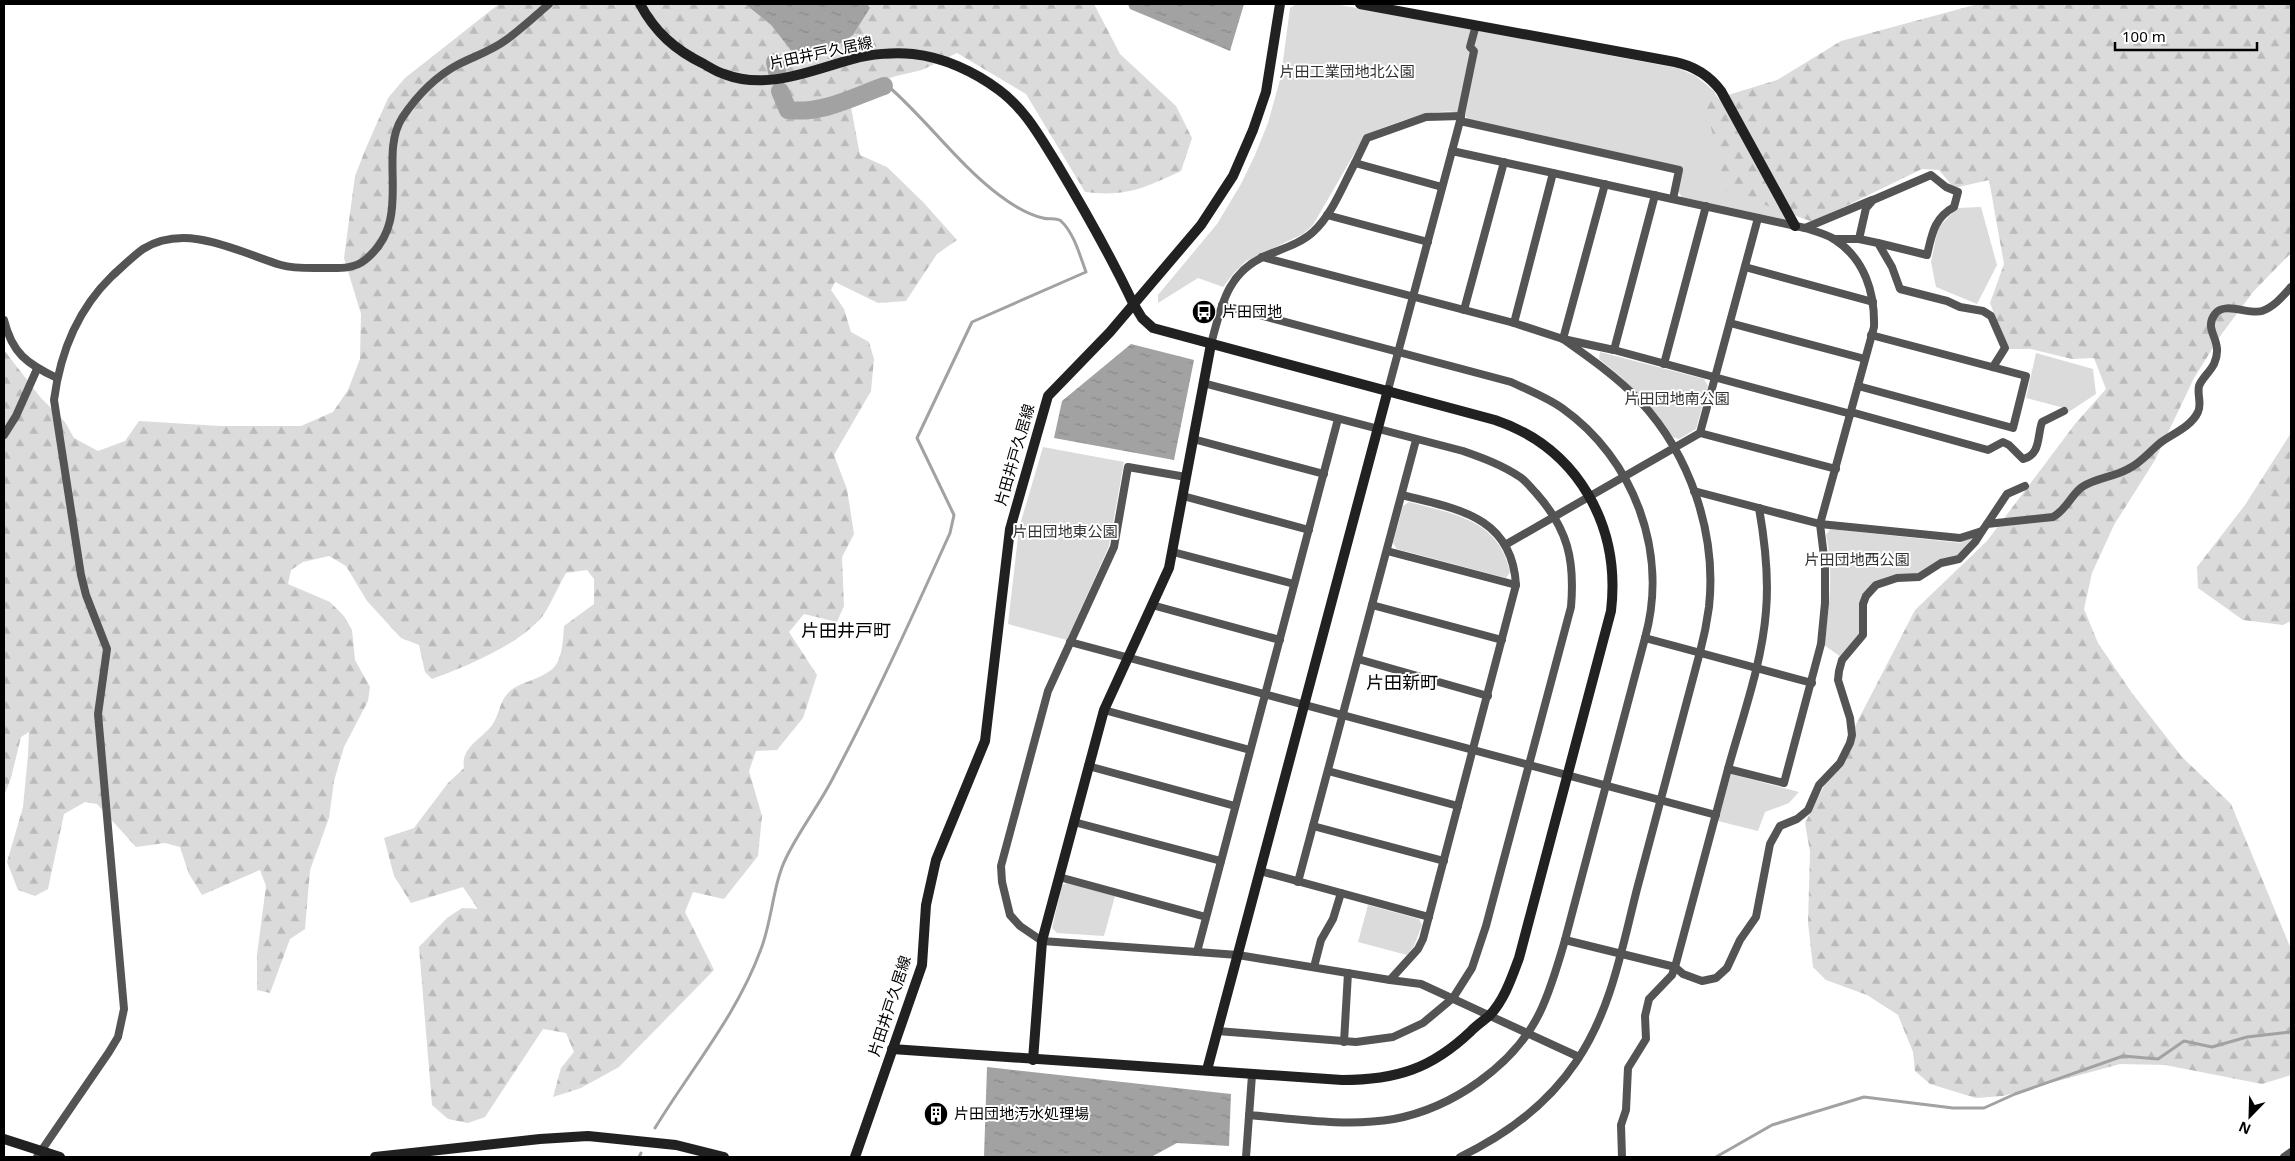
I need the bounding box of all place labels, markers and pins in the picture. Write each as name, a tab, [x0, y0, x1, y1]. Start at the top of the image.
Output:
bus stop icon: 片田団地	[1191, 299, 1217, 325]
place label: 片田団地	[1222, 301, 1282, 321]
building icon: 片田団地汚水処理場	[923, 1101, 949, 1127]
place label: 片田団地汚水処理場	[954, 1103, 1089, 1123]

